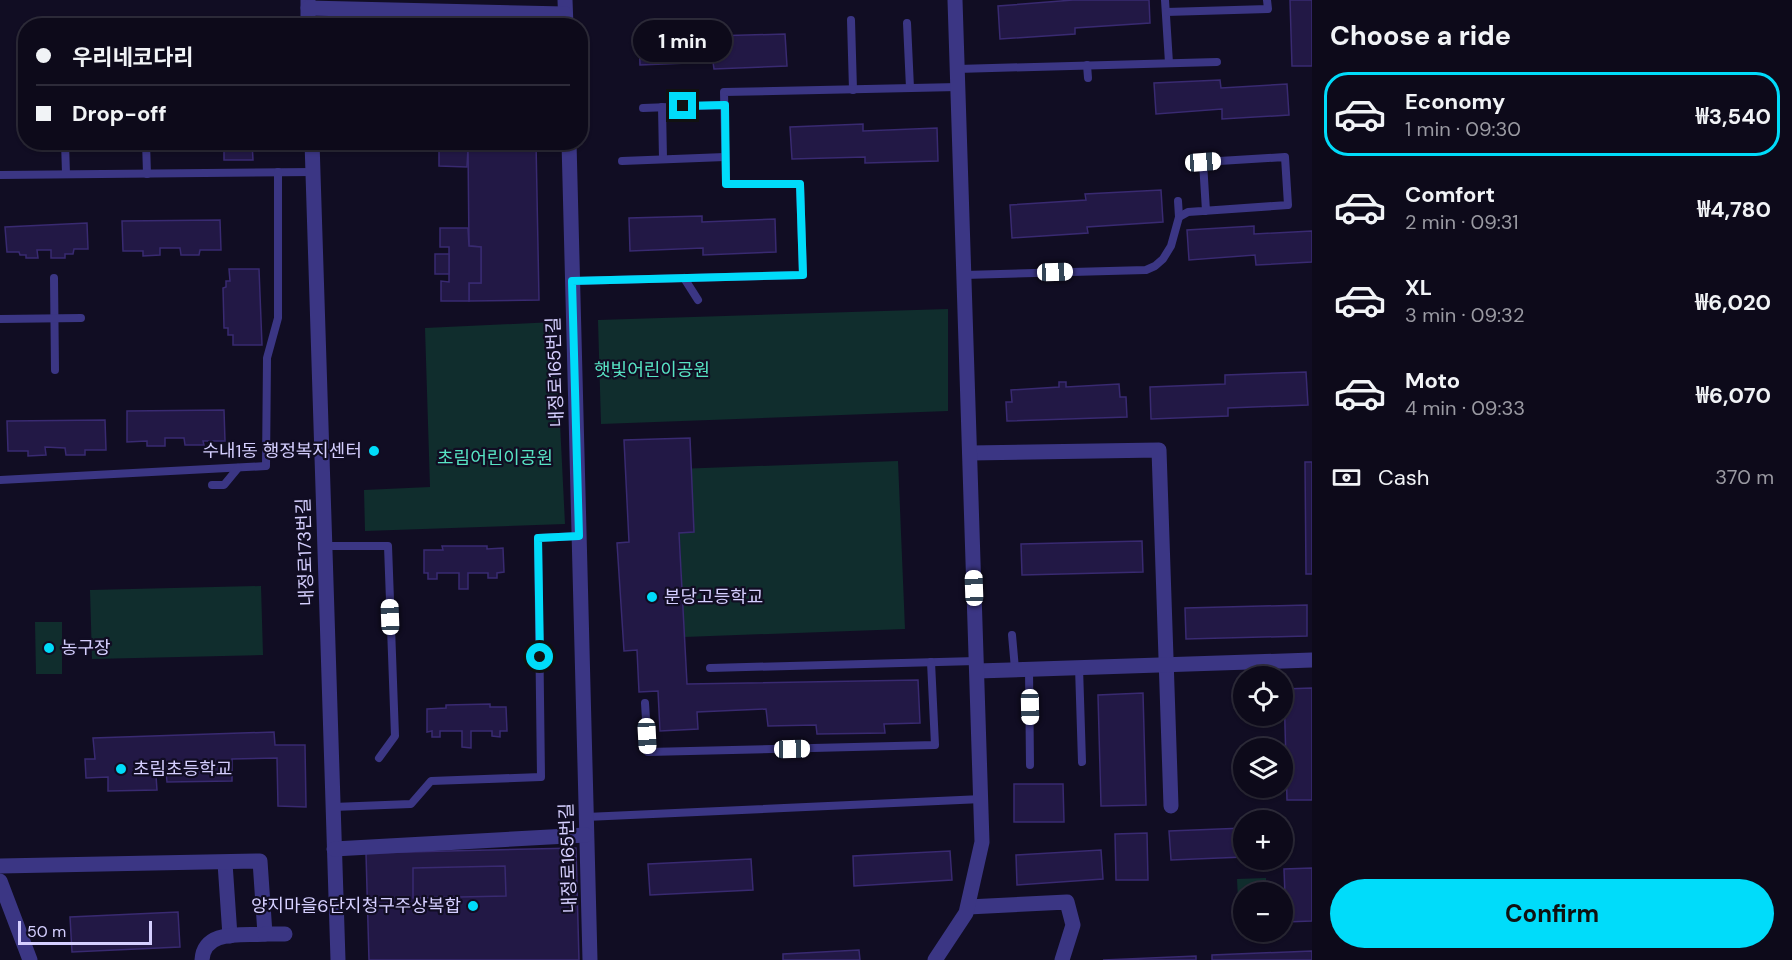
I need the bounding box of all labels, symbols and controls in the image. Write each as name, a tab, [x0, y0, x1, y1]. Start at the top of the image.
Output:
text: Choose a ride	[1330, 18, 1511, 53]
callout: 1 min	[634, 19, 732, 61]
text: 1 min	[658, 28, 707, 54]
text: 우리네코다리	[72, 43, 193, 72]
icon: car	[1333, 87, 1387, 141]
text: Economy	[1405, 87, 1505, 116]
route end	[669, 92, 696, 119]
text: Drop-off	[72, 99, 167, 128]
text: ₩3,540	[1696, 102, 1771, 131]
text: 1 min · 09:30	[1405, 116, 1521, 142]
car	[1184, 152, 1222, 172]
icon: car	[1333, 180, 1387, 234]
text: Comfort	[1405, 180, 1495, 209]
text: ₩4,780	[1697, 195, 1771, 224]
text: 2 min · 09:31	[1405, 209, 1519, 235]
car	[1037, 262, 1073, 282]
icon: car	[1333, 273, 1387, 327]
text: XL	[1405, 273, 1432, 302]
text: ₩6,020	[1695, 288, 1771, 317]
text: 3 min · 09:32	[1405, 302, 1524, 328]
street label: 내정로165번길	[541, 316, 569, 428]
park label: 햇빛어린이공원	[594, 358, 710, 382]
icon: car	[1333, 366, 1387, 420]
text: Moto	[1405, 366, 1460, 395]
text: ₩6,070	[1696, 381, 1771, 410]
text: 4 min · 09:33	[1405, 395, 1525, 421]
place label: 수내1동 행정복지센터	[203, 439, 362, 463]
marker: 수내1동 행정복지센터	[367, 444, 381, 458]
park label: 초림어린이공원	[437, 446, 553, 470]
icon: cash	[1330, 461, 1363, 494]
text: Cash	[1378, 463, 1429, 492]
text: 370 m	[1715, 464, 1774, 490]
street label: 내정로173번길	[291, 498, 319, 606]
car	[964, 570, 984, 606]
place label: 분당고등학교	[664, 585, 763, 609]
marker: 분당고등학교	[645, 590, 659, 604]
car	[380, 599, 400, 635]
place label: 농구장	[61, 636, 111, 660]
marker: 농구장	[42, 641, 56, 655]
route start	[526, 643, 553, 670]
map controls	[1233, 666, 1293, 942]
button: locate	[1233, 666, 1293, 726]
car	[1021, 689, 1039, 725]
car	[637, 718, 657, 754]
button: layers	[1233, 738, 1293, 798]
car	[774, 740, 810, 758]
place label: 초림초등학교	[133, 757, 232, 781]
marker: 초림초등학교	[114, 762, 128, 776]
street label: 내정로165번길	[554, 802, 582, 914]
button: +	[1233, 810, 1293, 870]
button: Confirm	[1330, 879, 1774, 948]
button: −	[1233, 882, 1293, 942]
place label: 양지마을6단지청구주상복합	[251, 894, 461, 918]
marker: 양지마을6단지청구주상복합	[466, 899, 480, 913]
scale bar	[18, 918, 152, 946]
text: 50 m	[27, 921, 66, 942]

